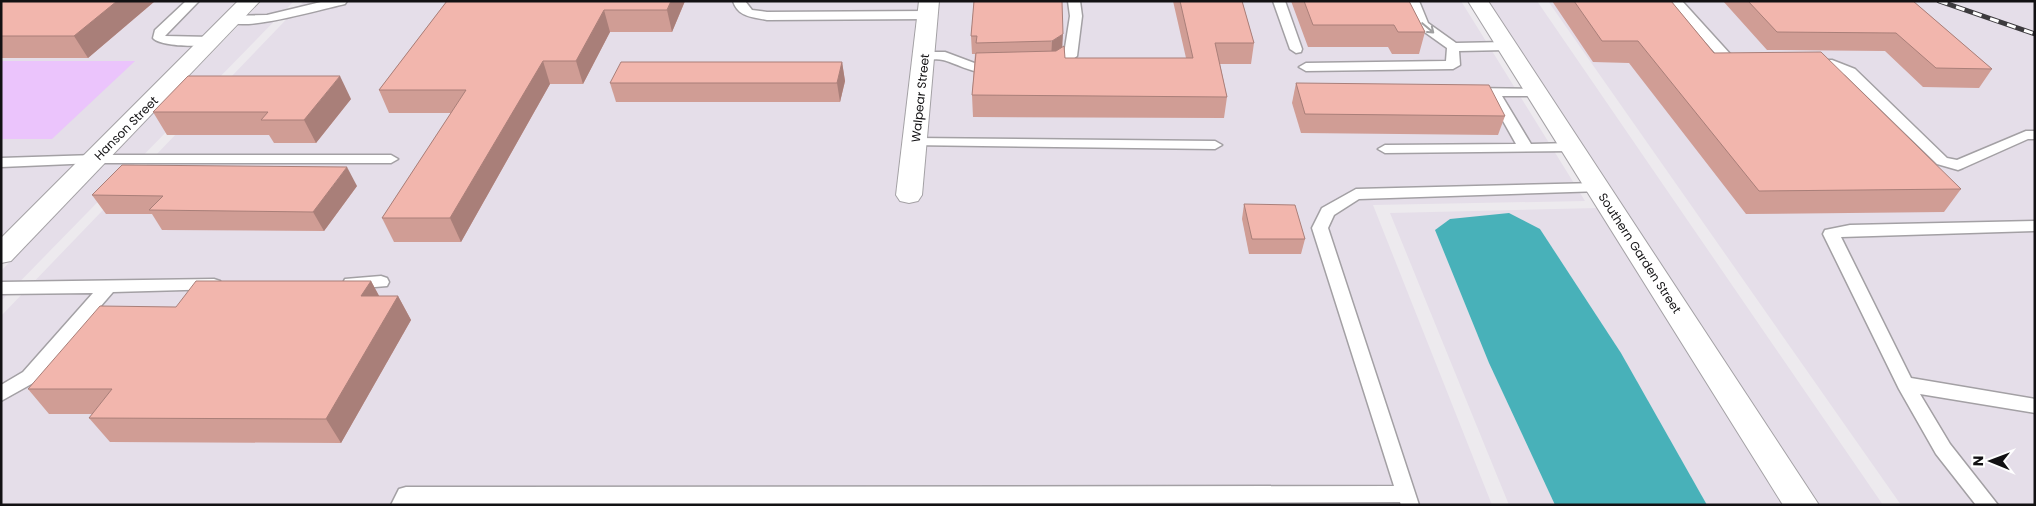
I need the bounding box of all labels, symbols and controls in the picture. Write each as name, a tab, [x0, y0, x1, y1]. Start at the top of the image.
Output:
one-way arrow	[1422, 22, 1435, 34]
street label: Walpear Street	[907, 53, 933, 143]
street label: Hanson Street	[90, 92, 162, 164]
street label: Southern Garden Street	[1595, 189, 1685, 317]
north arrow	[1966, 436, 2016, 486]
text: N	[1968, 455, 1988, 466]

